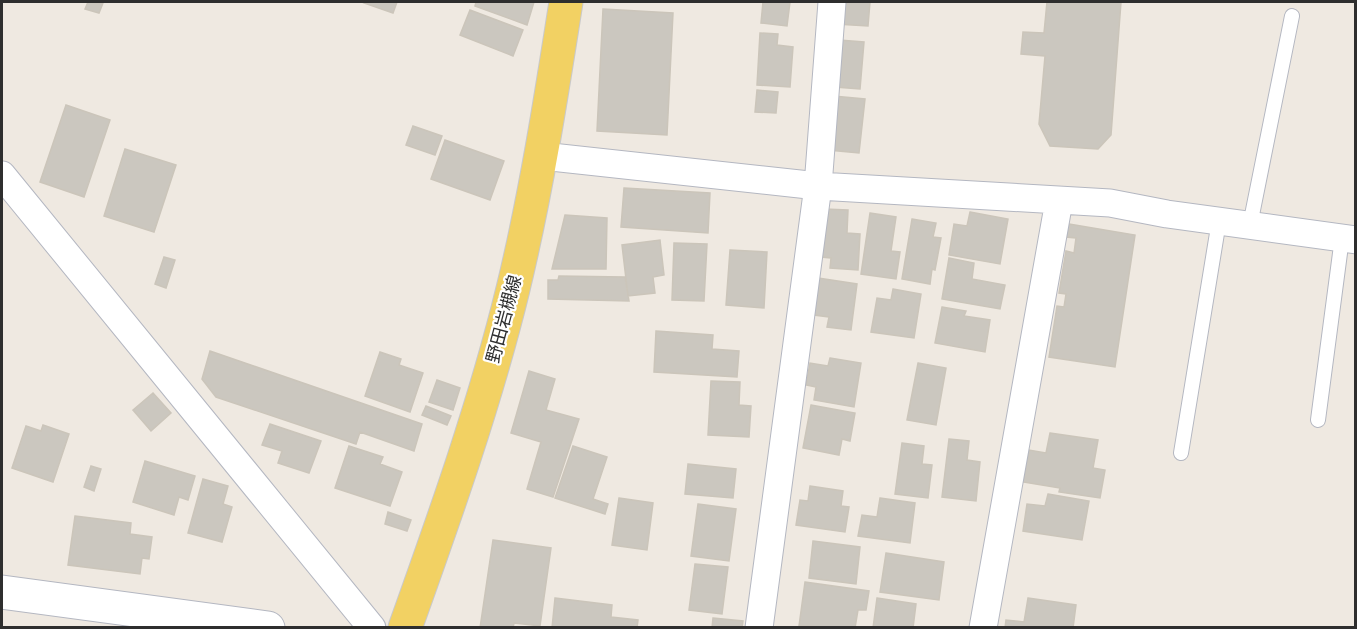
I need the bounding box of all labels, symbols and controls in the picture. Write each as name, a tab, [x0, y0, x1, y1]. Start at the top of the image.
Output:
street label: 野田岩槻線	[482, 273, 526, 365]

